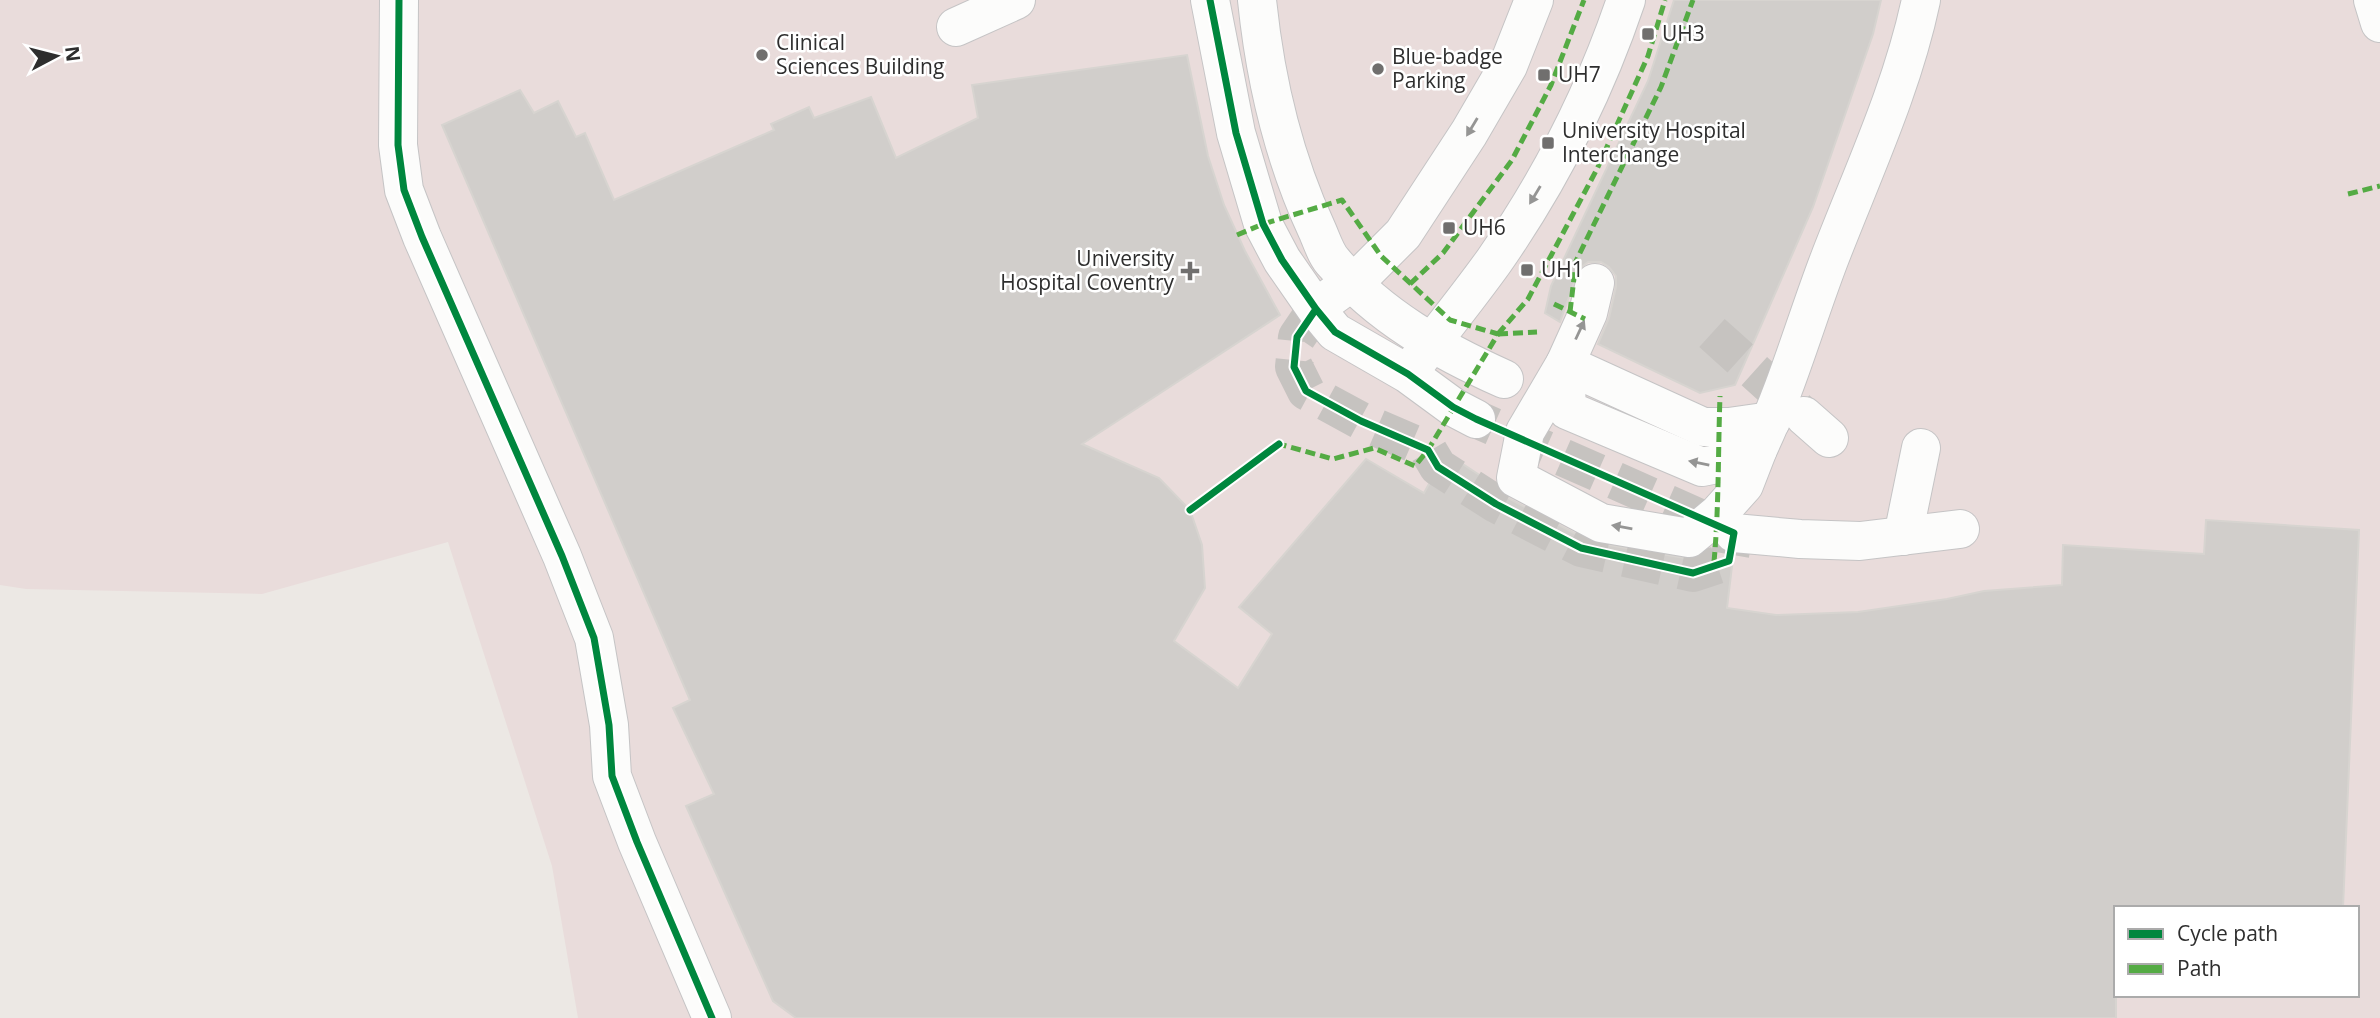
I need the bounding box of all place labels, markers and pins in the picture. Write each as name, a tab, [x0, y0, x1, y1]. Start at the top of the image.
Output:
place label: UH3	[1662, 19, 1705, 47]
marker: UH3	[1640, 26, 1656, 42]
place label: Clinical Sciences Building	[776, 28, 944, 80]
place label: Blue-badge Parking	[1392, 42, 1503, 94]
marker: Clinical Sciences Building	[754, 47, 770, 63]
place label: UH7	[1558, 60, 1601, 88]
marker: Blue-badge Parking	[1370, 61, 1386, 77]
marker: UH7	[1536, 67, 1552, 83]
place label: University Hospital Interchange	[1562, 116, 1746, 168]
marker: University Hospital Interchange	[1540, 135, 1556, 151]
place label: UH6	[1463, 213, 1506, 241]
marker: UH6	[1441, 220, 1457, 236]
place label: University Hospital Coventry	[1000, 244, 1174, 296]
place label: UH1	[1541, 255, 1584, 283]
marker: University Hospital Coventry	[1180, 261, 1200, 281]
marker: UH1	[1519, 262, 1535, 278]

